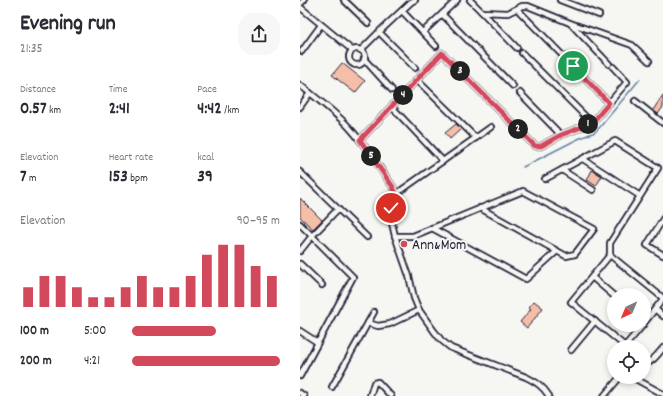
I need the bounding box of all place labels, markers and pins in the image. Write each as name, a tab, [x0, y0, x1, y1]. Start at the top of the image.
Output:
pin	[556, 49, 590, 83]
pin: 3	[450, 61, 470, 81]
pin: 4	[393, 85, 413, 105]
pin: 1	[578, 114, 598, 134]
pin: 2	[508, 119, 528, 139]
pin: 5	[361, 146, 381, 166]
pin	[374, 191, 408, 225]
place label: Ann&Mom	[412, 235, 466, 257]
marker: Ann&Mom	[399, 239, 409, 249]

